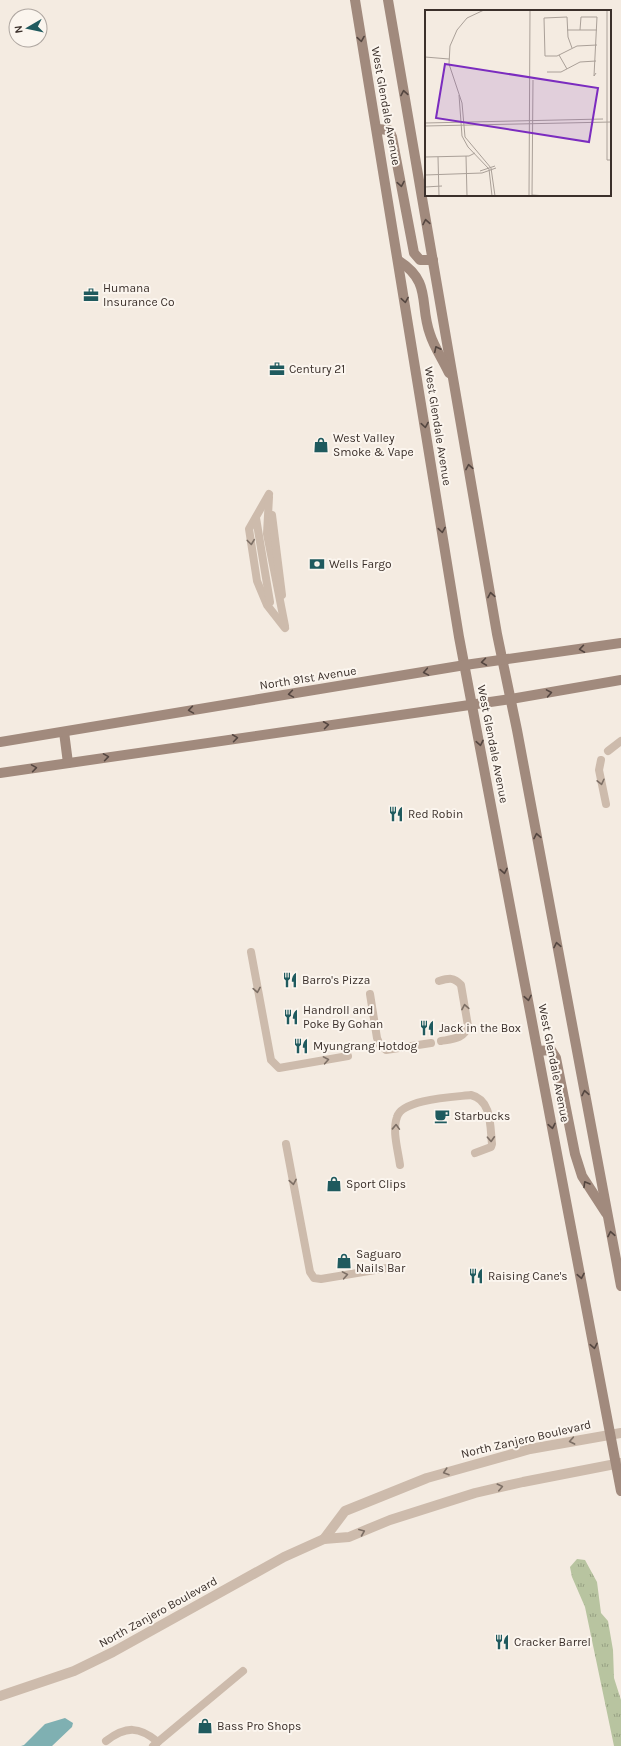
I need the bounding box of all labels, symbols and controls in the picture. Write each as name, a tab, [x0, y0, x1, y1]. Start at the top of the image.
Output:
north arrow	[8, 8, 48, 48]
inset map	[425, 10, 611, 196]
text: N	[12, 25, 26, 34]
one-way arrow	[357, 35, 365, 42]
street label: West Glendale Avenue	[369, 46, 403, 166]
one-way arrow	[400, 90, 409, 97]
one-way arrow	[396, 181, 404, 187]
one-way arrow	[422, 219, 431, 225]
place label: Humana Insurance Co	[103, 281, 174, 309]
office icon: Humana Insurance Co	[82, 286, 100, 304]
one-way arrow	[400, 297, 409, 303]
one-way arrow	[434, 346, 442, 353]
office icon: Century 21	[268, 360, 286, 378]
place label: Century 21	[289, 362, 345, 376]
street label: West Glendale Avenue	[422, 366, 454, 486]
one-way arrow	[420, 422, 429, 428]
place label: West Valley Smoke & Vape	[333, 431, 414, 459]
shop icon: West Valley Smoke & Vape	[312, 436, 330, 454]
one-way arrow	[465, 464, 473, 470]
one-way arrow	[437, 526, 446, 533]
one-way arrow	[246, 539, 255, 545]
bank icon: Wells Fargo	[308, 555, 326, 573]
place label: Wells Fargo	[329, 557, 391, 571]
one-way arrow	[487, 592, 495, 598]
one-way arrow	[579, 644, 585, 653]
one-way arrow	[481, 657, 487, 666]
street label: North 91st Avenue	[259, 663, 357, 693]
one-way arrow	[423, 667, 429, 676]
street label: West Glendale Avenue	[475, 684, 511, 804]
one-way arrow	[288, 689, 294, 698]
one-way arrow	[546, 689, 552, 698]
one-way arrow	[188, 705, 194, 714]
one-way arrow	[323, 721, 329, 730]
one-way arrow	[232, 734, 238, 743]
one-way arrow	[475, 740, 483, 746]
one-way arrow	[103, 753, 110, 762]
one-way arrow	[31, 764, 37, 773]
one-way arrow	[597, 778, 605, 785]
restaurant icon: Red Robin	[387, 805, 405, 823]
place label: Red Robin	[408, 807, 463, 821]
one-way arrow	[533, 833, 541, 839]
one-way arrow	[499, 867, 508, 874]
one-way arrow	[553, 942, 562, 948]
restaurant icon: Barro's Pizza	[281, 971, 299, 989]
place label: Barro's Pizza	[302, 973, 370, 987]
one-way arrow	[253, 987, 261, 993]
one-way arrow	[524, 995, 532, 1001]
place label: Handroll and Poke By Gohan	[303, 1003, 383, 1031]
street label: West Glendale Avenue	[536, 1003, 572, 1123]
one-way arrow	[462, 1004, 470, 1010]
restaurant icon: Handroll and Poke By Gohan	[282, 1008, 300, 1026]
restaurant icon: Jack in the Box	[418, 1019, 436, 1037]
place label: Jack in the Box	[439, 1021, 521, 1035]
restaurant icon: Myungrang Hotdog	[292, 1037, 310, 1055]
place label: Myungrang Hotdog	[313, 1039, 418, 1053]
one-way arrow	[323, 1056, 329, 1065]
one-way arrow	[581, 1090, 589, 1096]
cafe icon: Starbucks	[433, 1107, 451, 1125]
place label: Starbucks	[454, 1109, 510, 1123]
one-way arrow	[547, 1123, 556, 1129]
one-way arrow	[392, 1124, 400, 1130]
one-way arrow	[487, 1135, 496, 1142]
shop icon: Sport Clips	[325, 1175, 343, 1193]
place label: Sport Clips	[346, 1177, 406, 1191]
one-way arrow	[288, 1179, 297, 1185]
one-way arrow	[584, 1181, 591, 1188]
one-way arrow	[608, 1231, 616, 1237]
place label: Saguaro Nails Bar	[356, 1247, 406, 1275]
shop icon: Saguaro Nails Bar	[335, 1252, 353, 1270]
restaurant icon: Raising Cane's	[467, 1267, 485, 1285]
place label: Raising Cane's	[488, 1269, 568, 1283]
one-way arrow	[342, 1271, 348, 1280]
one-way arrow	[576, 1273, 584, 1279]
one-way arrow	[589, 1343, 598, 1349]
street label: North Zanjero Boulevard	[460, 1417, 592, 1461]
one-way arrow	[569, 1436, 575, 1445]
one-way arrow	[443, 1467, 450, 1476]
one-way arrow	[497, 1484, 503, 1492]
one-way arrow	[358, 1528, 365, 1536]
street label: North Zanjero Boulevard	[96, 1574, 220, 1650]
restaurant icon: Cracker Barrel	[493, 1633, 511, 1651]
place label: Cracker Barrel	[514, 1635, 591, 1649]
shop icon: Bass Pro Shops	[196, 1717, 214, 1735]
place label: Bass Pro Shops	[217, 1719, 301, 1733]

